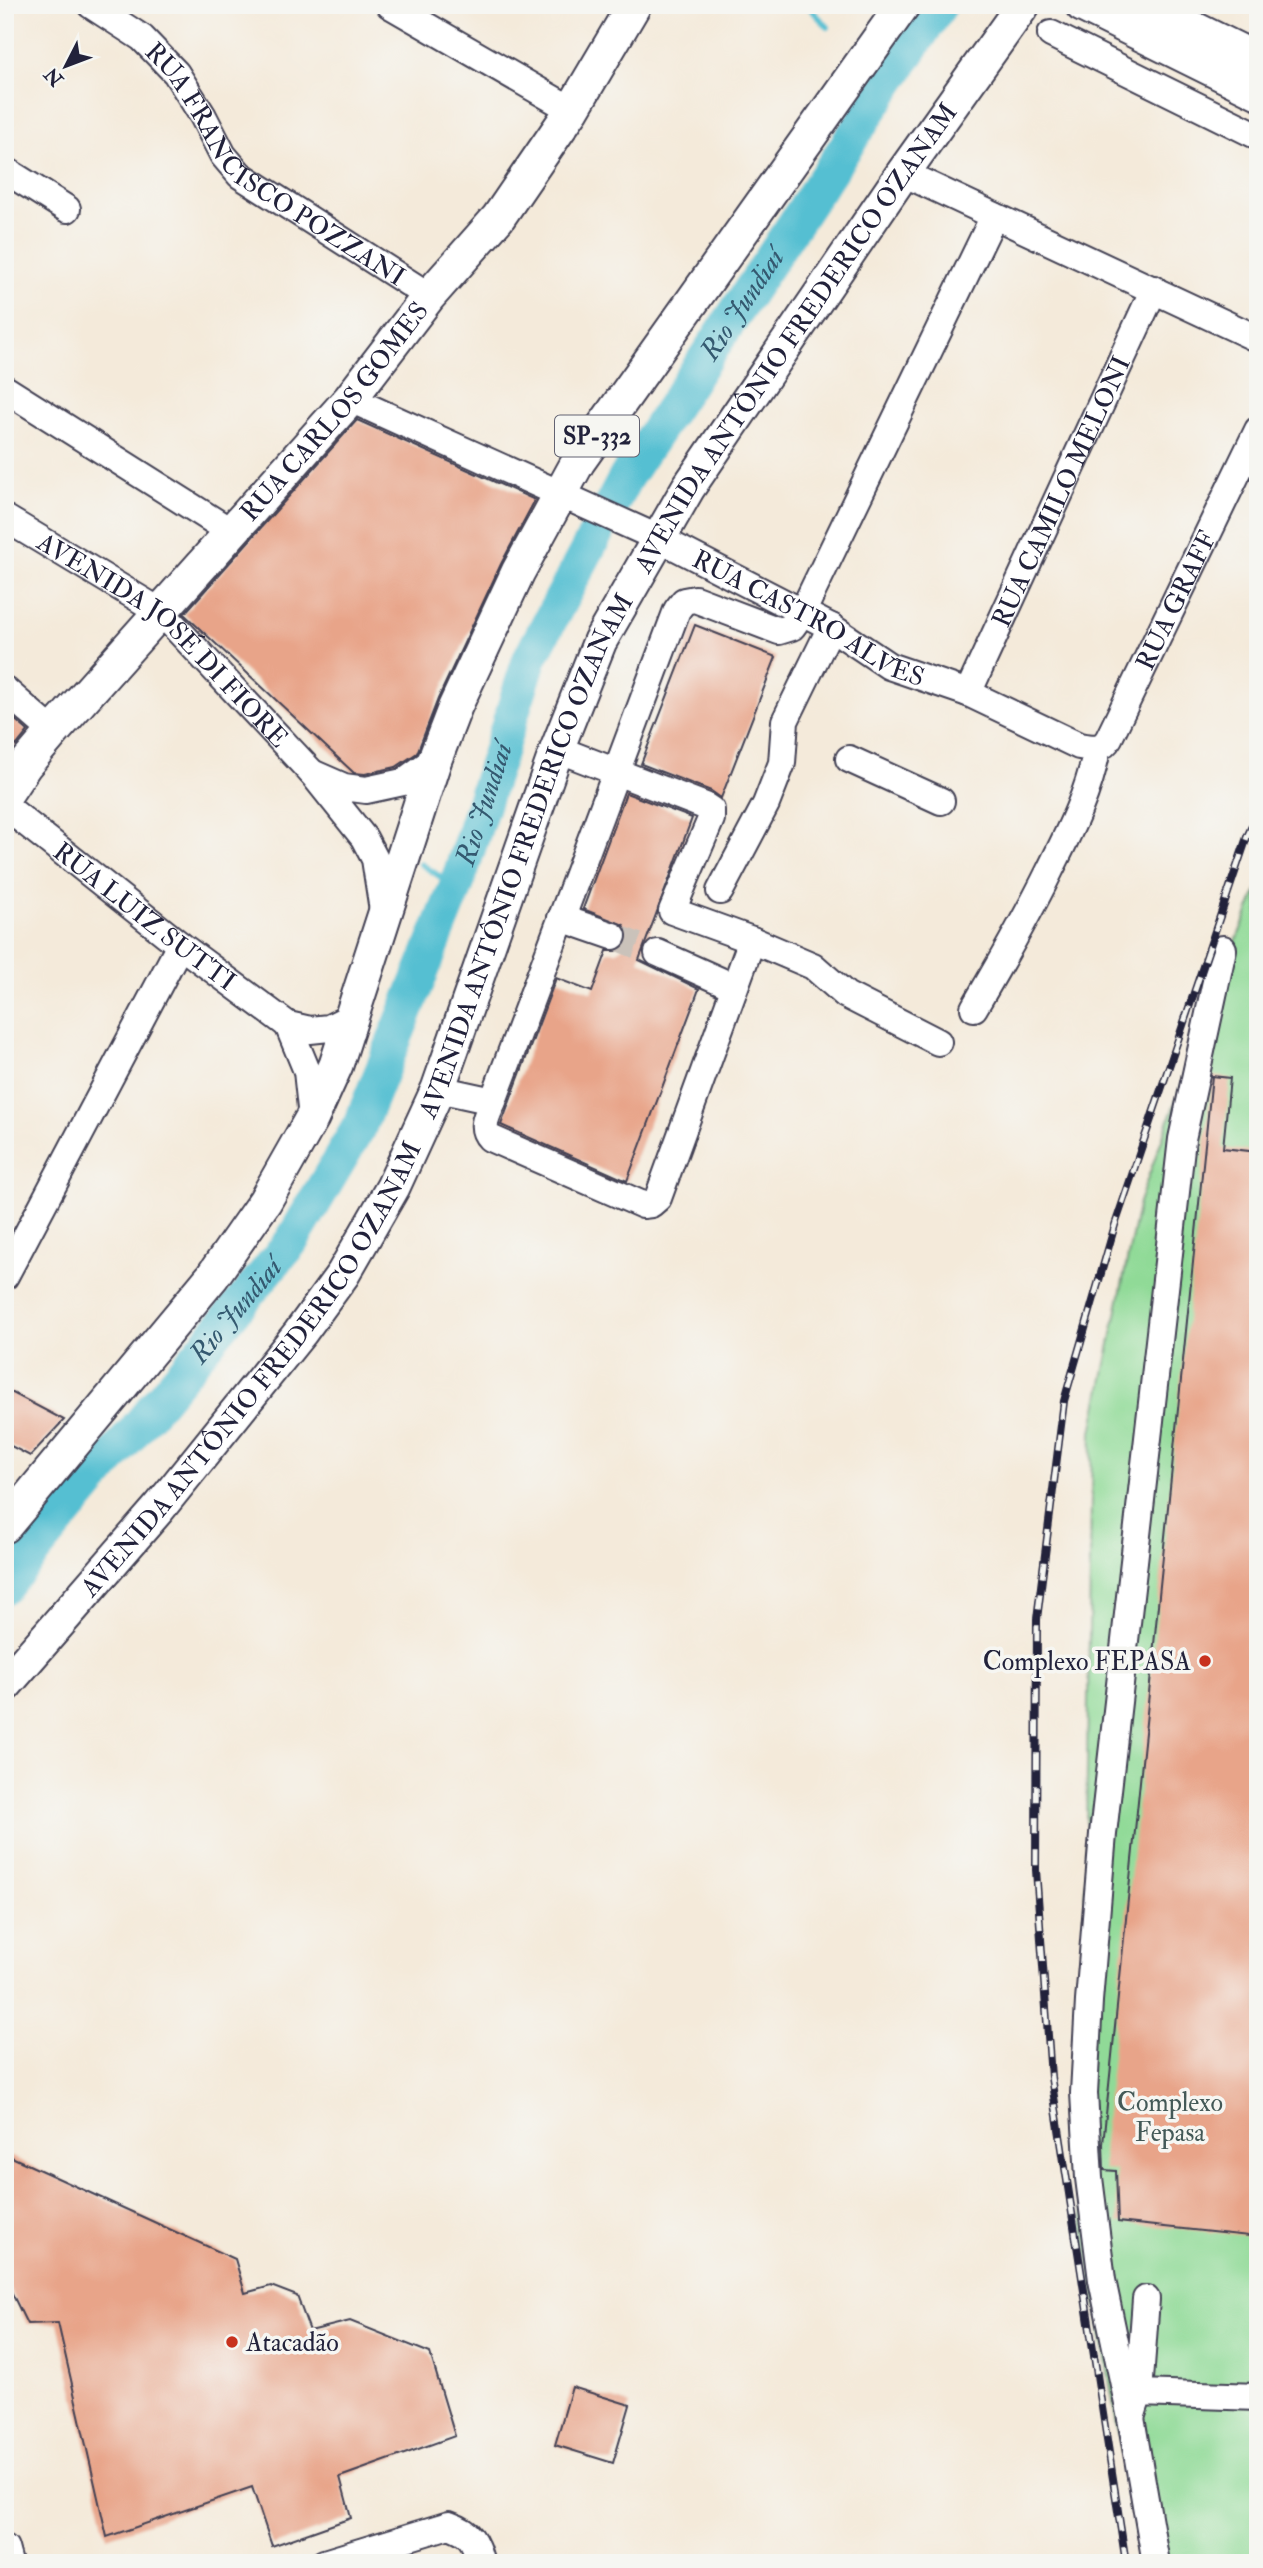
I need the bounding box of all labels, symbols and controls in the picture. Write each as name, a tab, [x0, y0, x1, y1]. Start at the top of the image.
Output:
north arrow	[32, 32, 102, 102]
street label: RUA FRANCISCO POZZANI	[138, 36, 411, 293]
text: N	[39, 62, 69, 92]
street label: AVENIDA ANTÔNIO FREDERICO OZANAM	[627, 97, 965, 580]
water label: Rio Jundiaí	[692, 239, 795, 368]
street label: RUA CARLOS GOMES	[234, 296, 436, 528]
street label: RUA CAMILO MELONI	[986, 351, 1138, 632]
road number: SP-332	[555, 416, 639, 456]
street label: AVENIDA JOSÉ DI FIORE	[30, 526, 295, 754]
street label: RUA GRAFF	[1129, 526, 1224, 675]
street label: RUA CASTRO ALVES	[687, 543, 929, 694]
street label: AVENIDA ANTÔNIO FREDERICO OZANAM	[411, 588, 641, 1124]
water label: Rio Jundiaí	[448, 734, 522, 871]
street label: RUA LUIZ SUTTI	[47, 836, 242, 998]
street label: AVENIDA ANTÔNIO FREDERICO OZANAM	[74, 1137, 429, 1604]
water label: Rio Jundiaí	[181, 1247, 293, 1372]
place label: Complexo FEPASA	[983, 1646, 1191, 1679]
marker: Complexo FEPASA	[1197, 1653, 1213, 1669]
park label: Complexo Fepasa	[1117, 2087, 1223, 2150]
place label: Atacadão	[245, 2327, 339, 2359]
marker: Atacadão	[224, 2334, 240, 2350]

